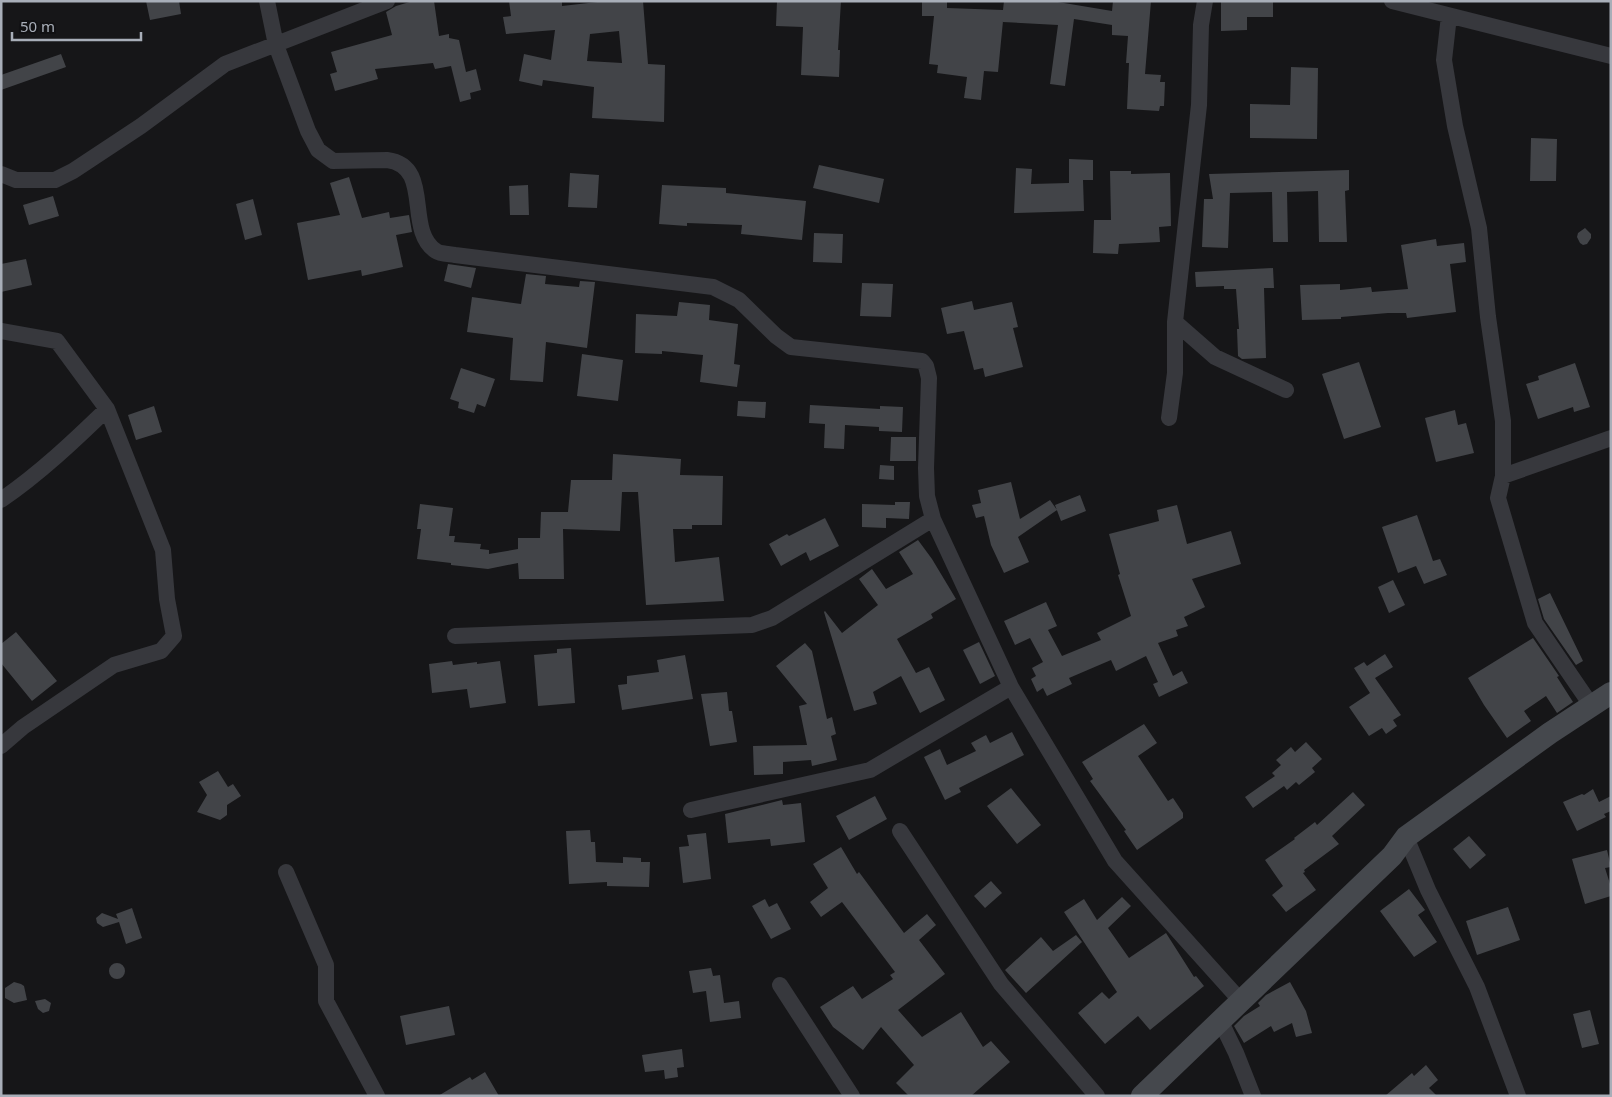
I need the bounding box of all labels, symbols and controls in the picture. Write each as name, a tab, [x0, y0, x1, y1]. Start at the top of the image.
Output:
scale bar	[12, 10, 141, 42]
text: 50 m	[20, 16, 55, 36]

